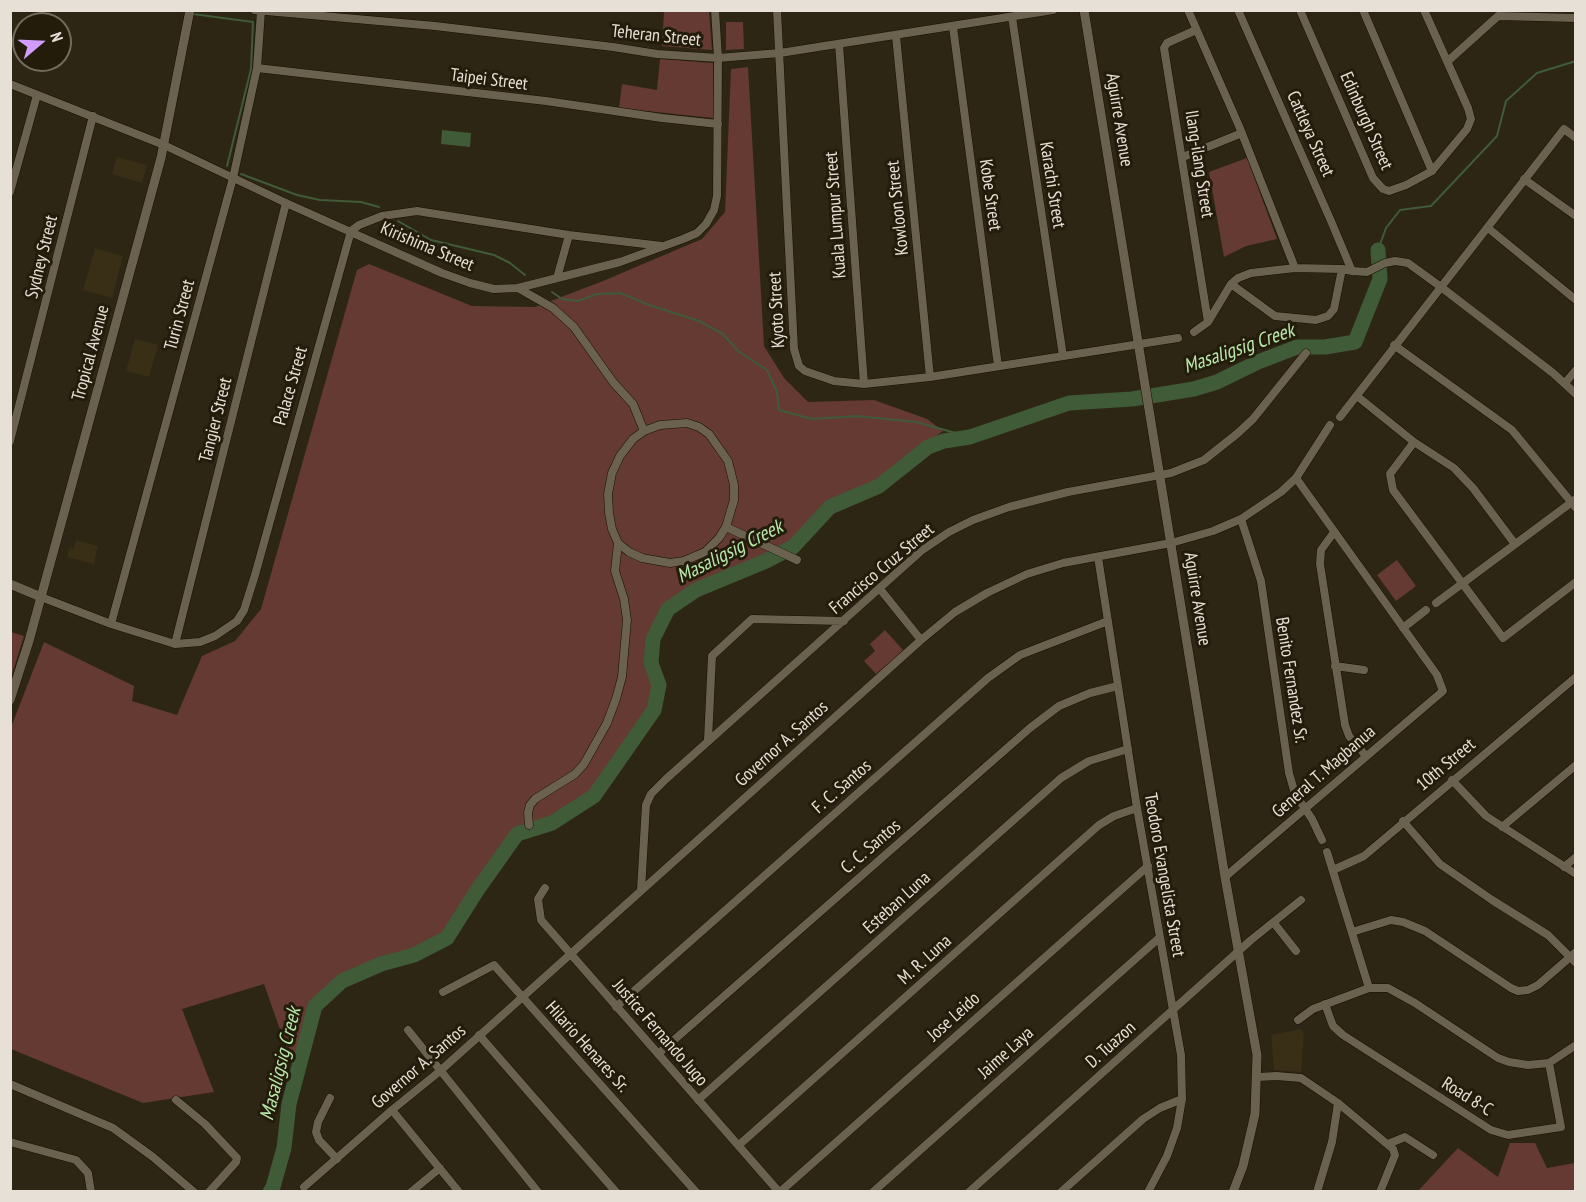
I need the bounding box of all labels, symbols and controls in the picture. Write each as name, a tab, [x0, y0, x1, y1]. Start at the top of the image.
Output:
north arrow	[12, 12, 72, 72]
street label: Teheran Street	[610, 21, 702, 51]
text: N	[46, 29, 68, 44]
street label: Taipei Street	[449, 65, 529, 95]
street label: Edinburgh Street	[1335, 69, 1397, 173]
street label: Aguirre Avenue	[1101, 72, 1137, 168]
street label: Cattleya Street	[1282, 88, 1338, 180]
street label: Ilang-ilang Street	[1180, 109, 1218, 219]
street label: Karachi Street	[1035, 140, 1069, 230]
street label: Kuala Lumpur Street	[821, 151, 851, 279]
street label: Kobe Street	[974, 158, 1006, 232]
street label: Kowloon Street	[882, 160, 914, 256]
street label: Sydney Street	[21, 213, 63, 301]
street label: Kirishima Street	[377, 218, 477, 276]
street label: Kyoto Street	[764, 271, 790, 349]
street label: Turin Street	[160, 277, 200, 353]
street label: Tropical Avenue	[68, 303, 114, 403]
water label: Masaligsig Creek	[1180, 319, 1298, 379]
street label: Palace Street	[269, 344, 313, 428]
street label: Tangier Street	[195, 375, 237, 465]
water label: Masaligsig Creek	[673, 515, 787, 589]
street label: Francisco Cruz Street	[825, 519, 939, 619]
street label: Aguirre Avenue	[1179, 551, 1215, 647]
street label: Benito Fernandez Sr.	[1270, 615, 1312, 745]
street label: Governor A. Santos	[731, 697, 833, 791]
street label: General T. Magbanua	[1268, 721, 1380, 823]
street label: 10th Street	[1412, 734, 1480, 796]
street label: F. C. Santos	[808, 755, 876, 819]
street label: Teodoro Evangelista Street	[1139, 791, 1189, 959]
street label: C. C. Santos	[837, 815, 905, 879]
street label: Esteban Luna	[859, 867, 935, 939]
street label: M. R. Luna	[894, 930, 956, 990]
street label: Justice Fernando Jugo	[608, 975, 712, 1091]
street label: Jose Leido	[923, 988, 985, 1046]
street label: Hilario Henares Sr.	[541, 997, 633, 1097]
water label: Masaligsig Creek	[255, 1005, 307, 1123]
street label: D. Tuazon	[1082, 1017, 1140, 1073]
street label: Governor A. Santos	[368, 1020, 470, 1114]
street label: Jaime Laya	[974, 1023, 1038, 1083]
street label: Road 8-C	[1437, 1073, 1497, 1121]

